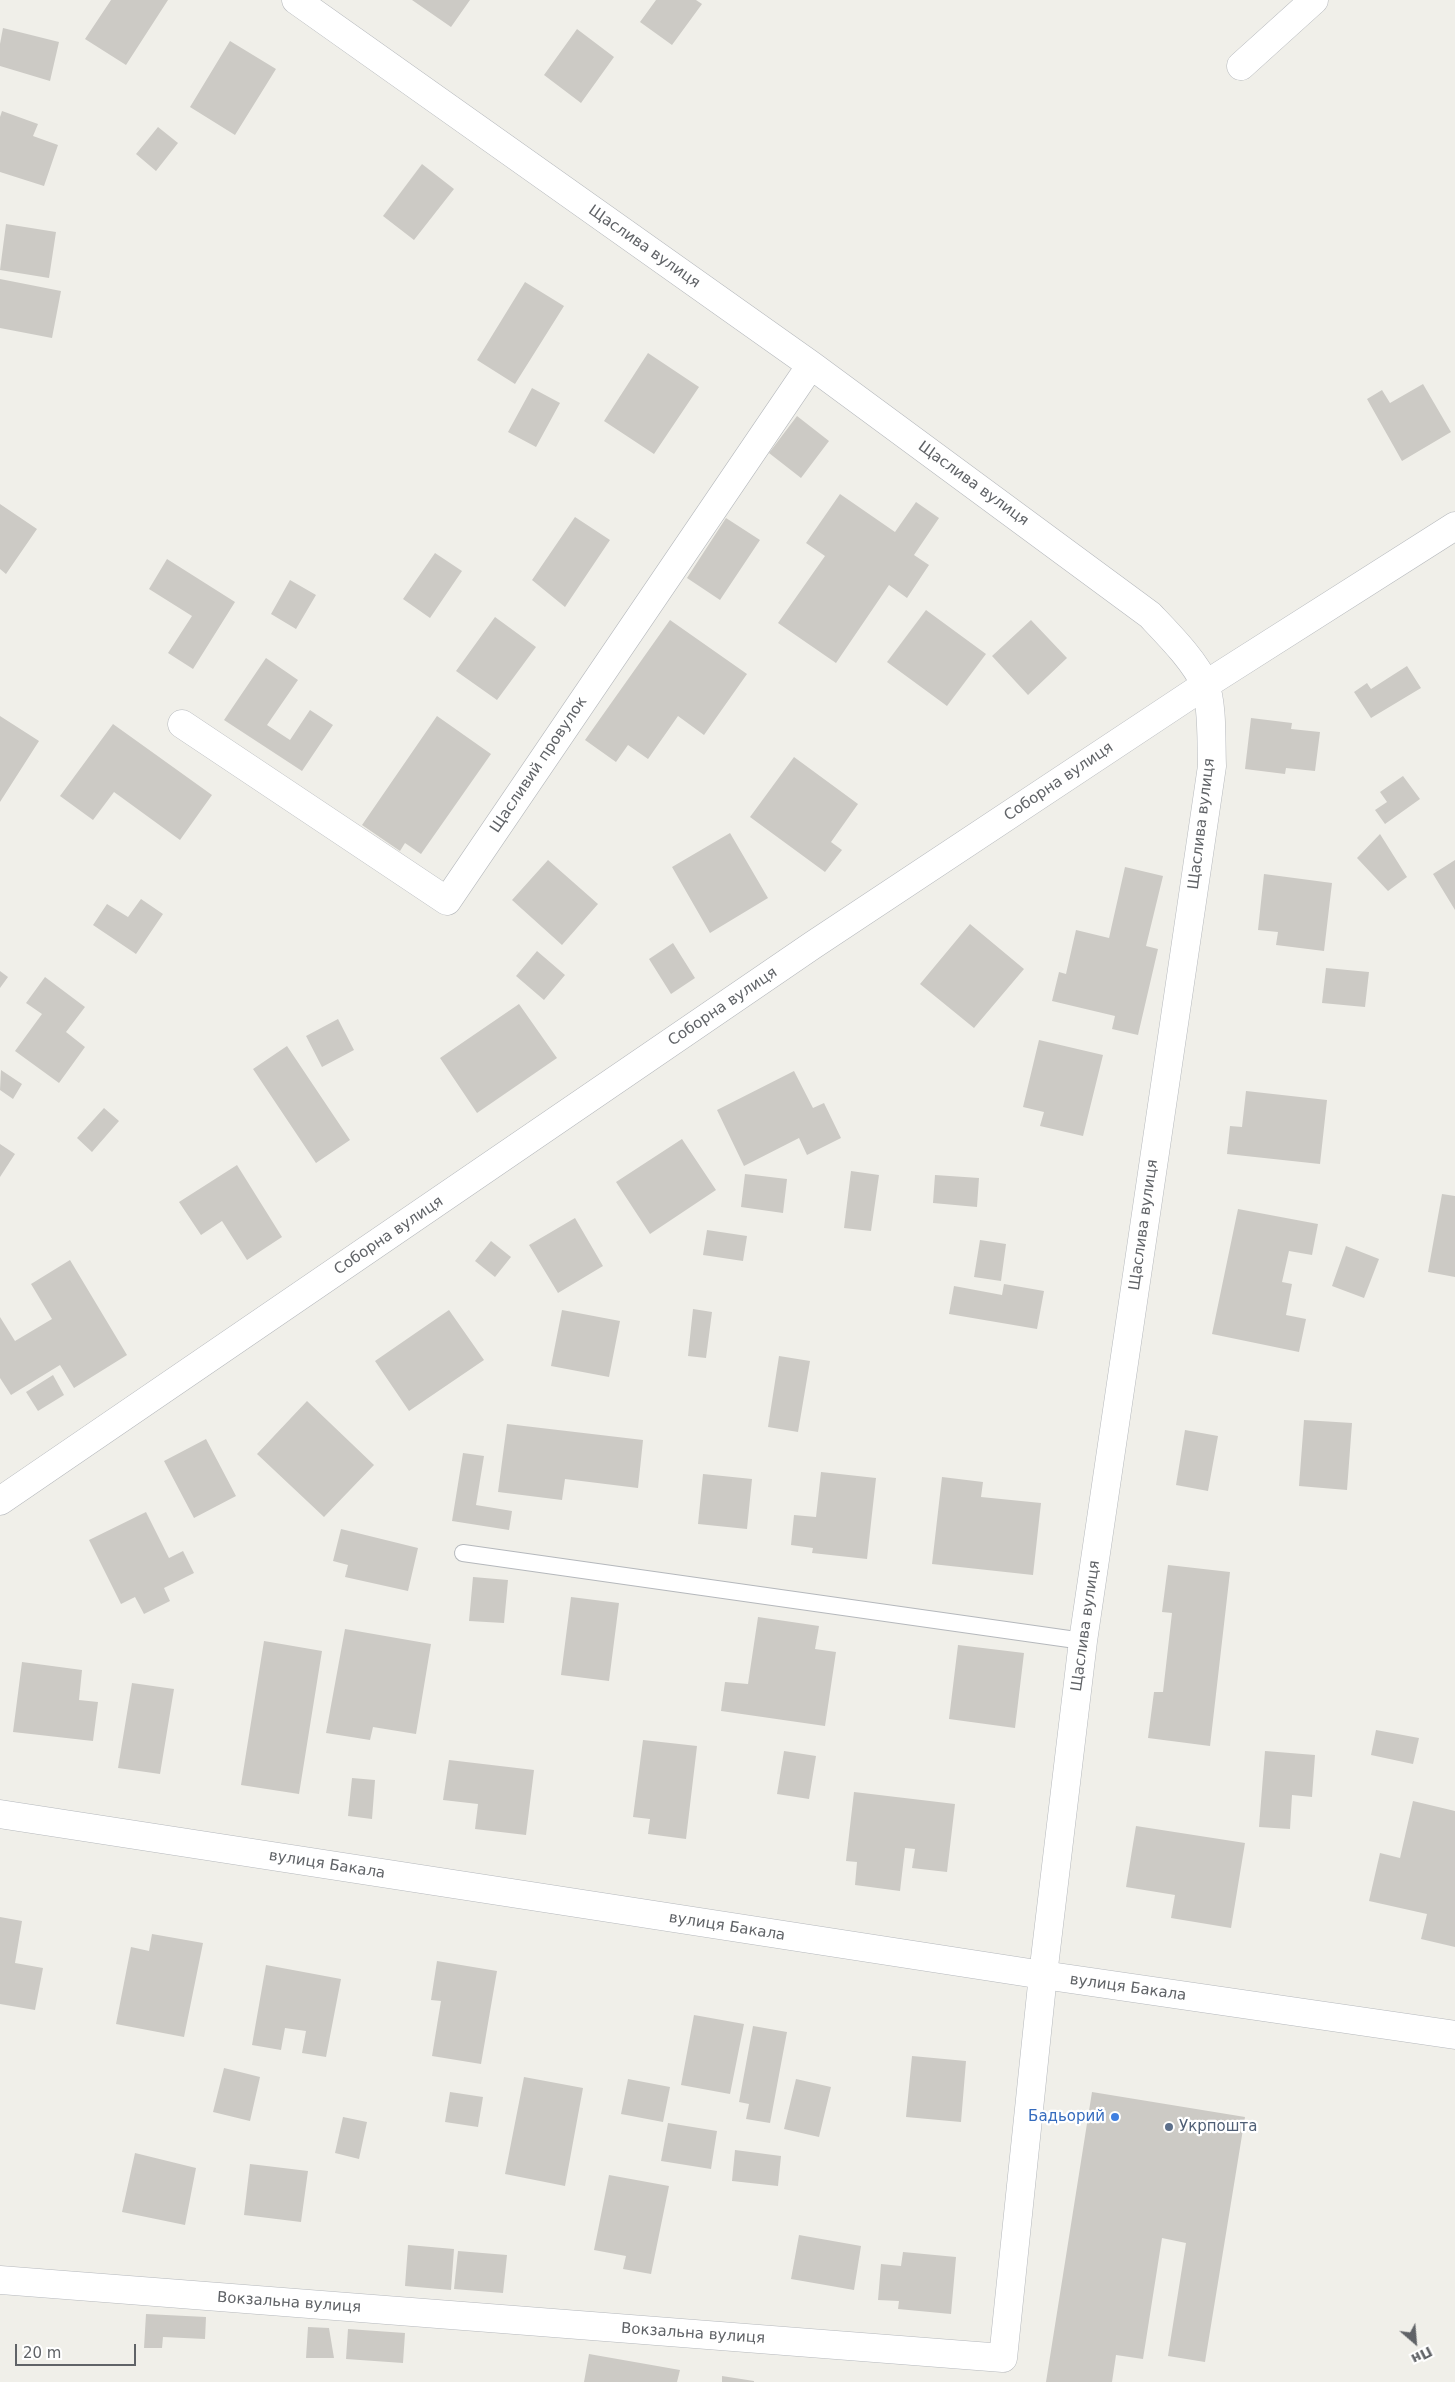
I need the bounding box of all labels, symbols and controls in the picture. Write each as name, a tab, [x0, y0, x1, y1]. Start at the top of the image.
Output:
street label: Щаслива вулиця	[585, 202, 703, 292]
street label: Щаслива вулиця	[914, 438, 1032, 530]
street label: Щасливий провулок	[487, 694, 591, 836]
street label: Соборна вулиця	[1001, 739, 1117, 825]
street label: Щаслива вулиця	[1185, 757, 1219, 891]
street label: Соборна вулиця	[665, 964, 781, 1050]
street label: Щаслива вулиця	[1126, 1158, 1162, 1292]
street label: Соборна вулиця	[331, 1193, 447, 1279]
street label: Щаслива вулиця	[1068, 1559, 1104, 1693]
street label: вулиця Бакала	[268, 1847, 386, 1883]
street label: вулиця Бакала	[668, 1909, 786, 1945]
street label: вулиця Бакала	[1069, 1971, 1187, 2005]
place label: Бадьорий	[1028, 2108, 1105, 2126]
marker: Бадьорий	[1109, 2111, 1121, 2123]
place label: Укрпошта	[1179, 2118, 1257, 2136]
marker: Укрпошта	[1163, 2121, 1175, 2133]
street label: Вокзальна вулиця	[216, 2289, 362, 2317]
north arrow	[1390, 2317, 1440, 2367]
street label: Вокзальна вулиця	[620, 2320, 766, 2348]
scale bar	[18, 2334, 139, 2366]
text: Пн	[1409, 2343, 1435, 2367]
text: 20 m	[23, 2344, 61, 2362]

